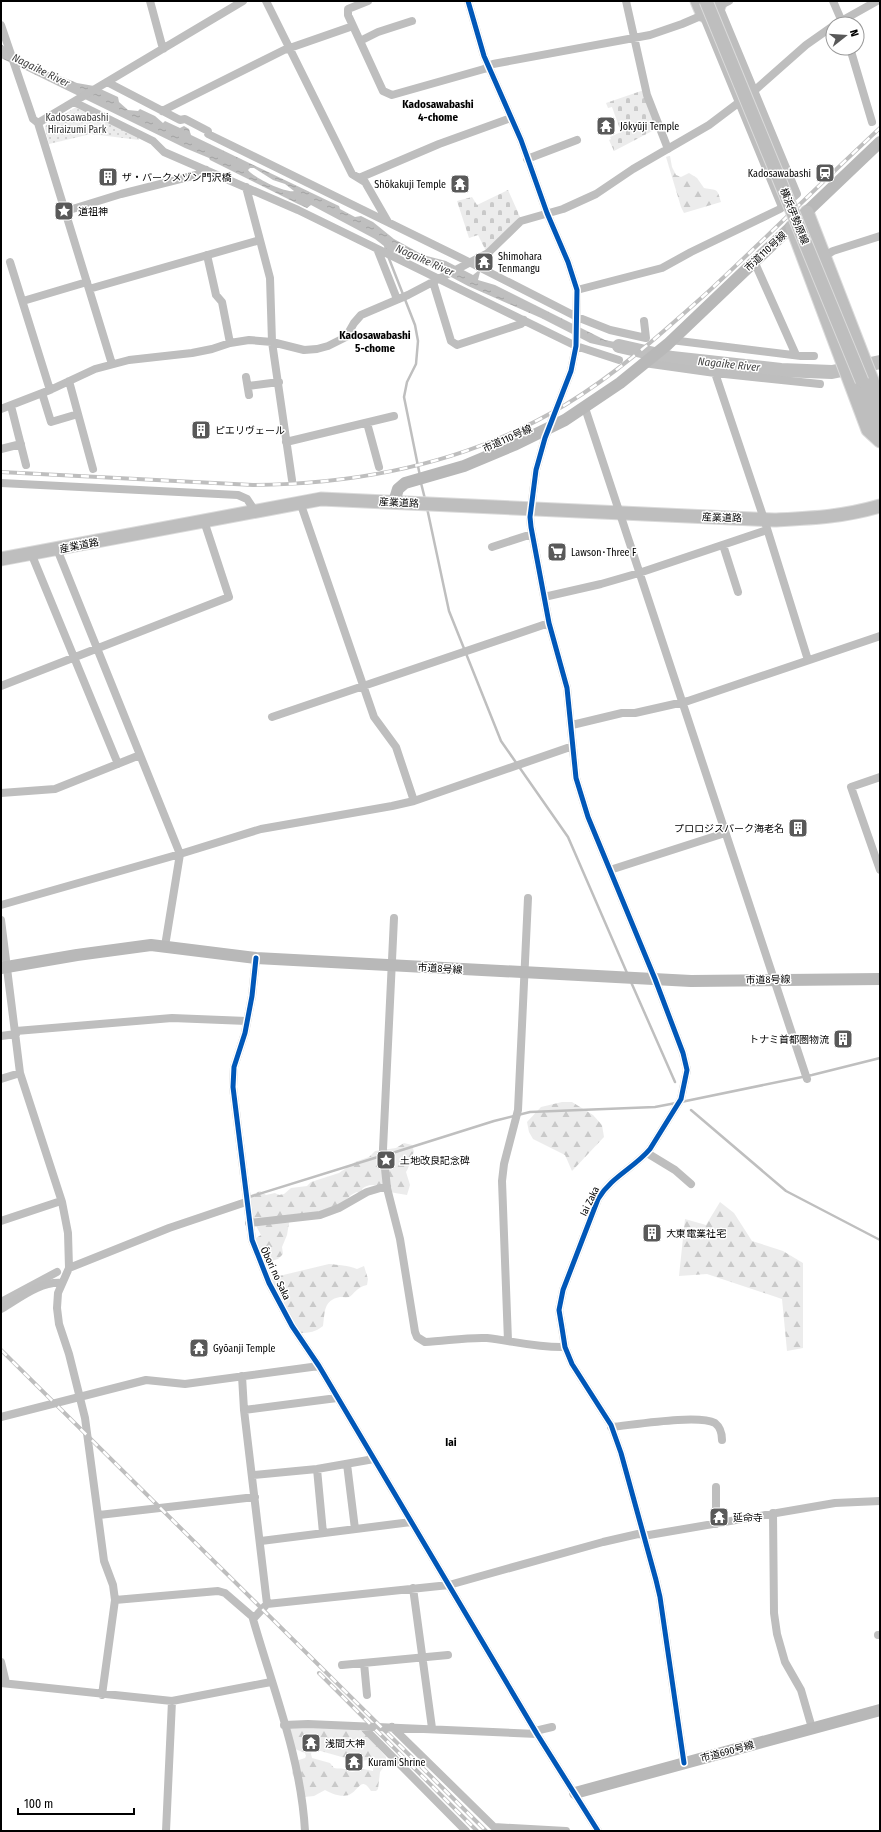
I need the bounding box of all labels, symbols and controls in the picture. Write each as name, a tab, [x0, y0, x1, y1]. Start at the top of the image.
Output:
north arrow	[825, 16, 865, 56]
text: N	[847, 28, 861, 38]
water label: Nagaike River	[10, 51, 73, 90]
district label: Kadosawabashi 4-chome	[402, 98, 474, 124]
park label: Kadosawabashi Hiraizumi Park	[45, 112, 109, 136]
temple icon: Jōkyūji Temple	[595, 115, 617, 137]
place label: Jōkyūji Temple	[620, 121, 679, 133]
station icon: Kadosawabashi	[814, 162, 836, 184]
building icon: ザ・パークメゾン門沢橋	[97, 166, 119, 188]
place label: Kadosawabashi	[748, 168, 811, 180]
place label: ザ・パークメゾン門沢橋	[122, 172, 232, 184]
temple icon: Shōkakuji Temple	[449, 173, 471, 195]
place label: Shōkakuji Temple	[374, 179, 446, 191]
street label: 横浜伊勢原線	[777, 186, 811, 246]
place icon: 道祖神	[53, 200, 75, 222]
place label: 道祖神	[78, 206, 108, 218]
street label: 市道110号線	[742, 229, 789, 274]
water label: Nagaike River	[394, 242, 457, 280]
temple icon: Shimohara Tenmangu	[473, 251, 495, 273]
place label: Shimohara Tenmangu	[498, 251, 542, 275]
district label: Kadosawabashi 5-chome	[339, 329, 411, 355]
water label: Nagaike River	[697, 355, 762, 374]
building icon: ピエリヴェール	[190, 419, 212, 441]
street label: 市道110号線	[481, 423, 534, 455]
place label: ピエリヴェール	[215, 425, 285, 437]
street label: 産業道路	[379, 496, 419, 510]
street label: 産業道路	[702, 511, 742, 525]
street label: 産業道路	[58, 536, 100, 556]
supermarket icon: Lawson･Three F	[546, 541, 568, 563]
place label: Lawson･Three F	[571, 547, 637, 559]
building icon: プロロジスパーク海老名	[787, 817, 809, 839]
place label: プロロジスパーク海老名	[674, 823, 784, 835]
street label: 市道8号線	[417, 962, 463, 976]
street label: 市道8号線	[745, 974, 791, 986]
building icon: トナミ首都圏物流	[832, 1028, 854, 1050]
place label: トナミ首都圏物流	[749, 1034, 829, 1046]
place icon: 土地改良記念碑	[375, 1149, 397, 1171]
place label: 土地改良記念碑	[400, 1155, 470, 1167]
street label: Iai Zaka	[578, 1185, 602, 1218]
building icon: 大東電業社宅	[641, 1222, 663, 1244]
place label: 大東電業社宅	[666, 1228, 726, 1240]
street label: Ōbori no Saka	[258, 1244, 294, 1302]
temple icon: Gyōanji Temple	[188, 1337, 210, 1359]
place label: Gyōanji Temple	[213, 1343, 275, 1355]
district label: Iai	[445, 1436, 457, 1449]
temple icon: 延命寺	[708, 1506, 730, 1528]
place label: 延命寺	[733, 1512, 763, 1524]
temple icon: 浅間大神	[300, 1732, 322, 1754]
place label: 浅間大神	[325, 1738, 365, 1750]
street label: 市道690号線	[699, 1739, 755, 1765]
temple icon: Kurami Shrine	[343, 1751, 365, 1773]
place label: Kurami Shrine	[368, 1757, 426, 1769]
scale bar	[18, 1790, 134, 1816]
text: 100 m	[24, 1797, 53, 1811]

